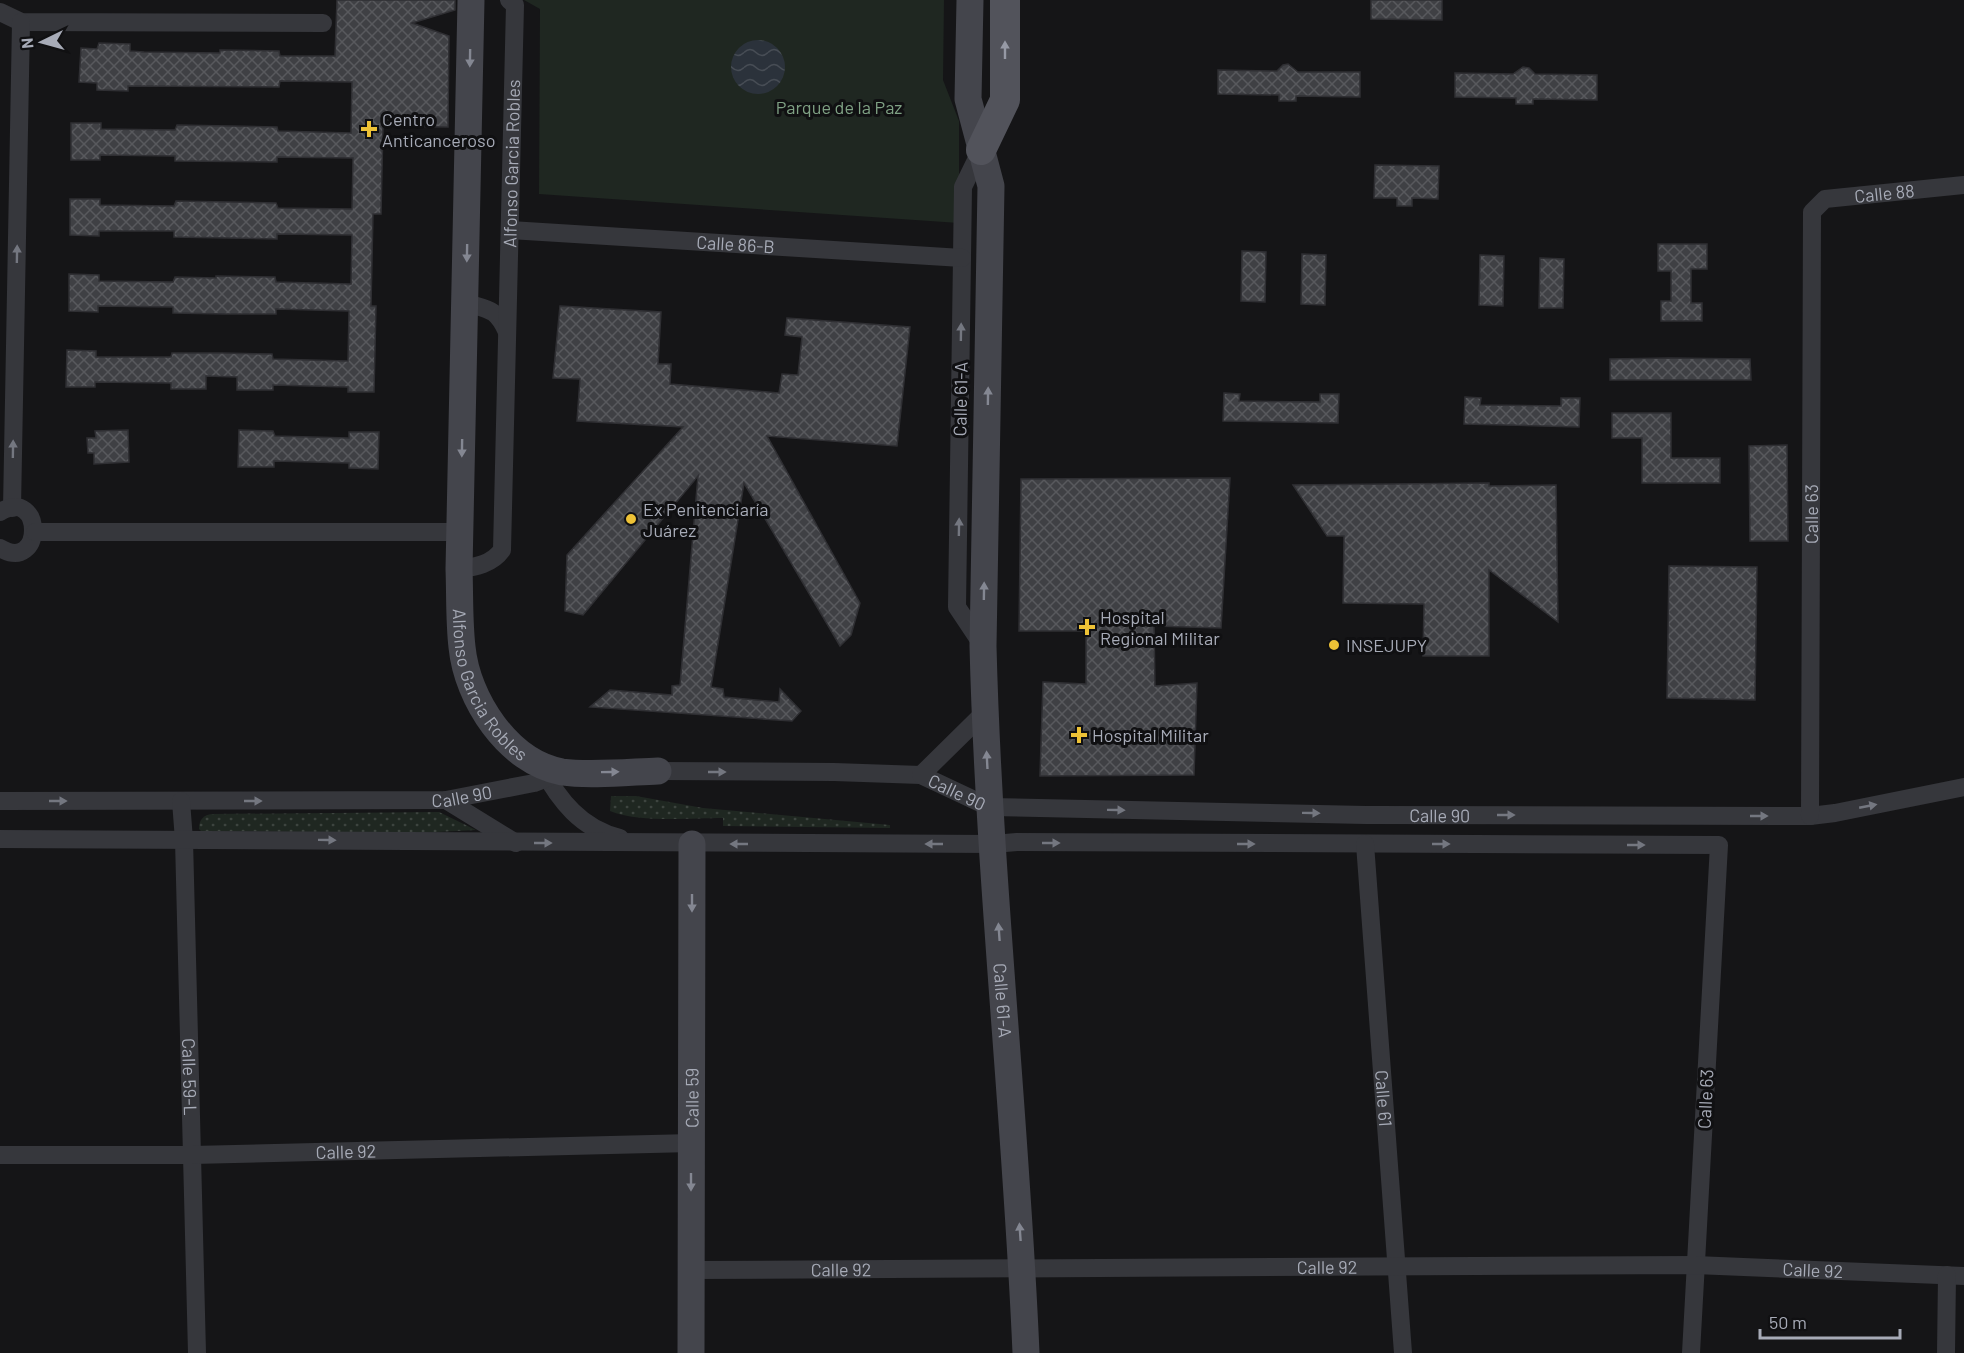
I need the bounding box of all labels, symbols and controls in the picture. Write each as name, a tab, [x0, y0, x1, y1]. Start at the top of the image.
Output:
north arrow	[12, 12, 72, 72]
text: N	[17, 37, 36, 49]
one-way arrow	[1000, 40, 1010, 59]
one-way arrow	[465, 49, 475, 68]
street label: Alfonso Garcia Robles	[498, 79, 524, 248]
park label: Parque de la Paz	[776, 96, 902, 118]
place label: Centro Anticanceroso	[382, 108, 496, 151]
marker: Centro Anticanceroso	[360, 120, 378, 138]
street label: Calle 88	[1853, 179, 1915, 207]
street label: Calle 86-B	[696, 231, 775, 257]
one-way arrow	[462, 244, 471, 263]
one-way arrow	[12, 245, 22, 264]
one-way arrow	[956, 323, 966, 342]
street label: Calle 61-A	[948, 361, 972, 437]
one-way arrow	[983, 387, 993, 406]
one-way arrow	[457, 439, 467, 458]
one-way arrow	[9, 440, 18, 459]
street label: Calle 63	[1800, 484, 1822, 544]
place label: Ex Penitenciaría Juárez	[643, 498, 768, 541]
marker: Ex Penitenciaría Juárez	[624, 512, 638, 526]
one-way arrow	[954, 518, 963, 537]
one-way arrow	[979, 582, 988, 601]
place label: Hospital Regional Militar	[1100, 606, 1220, 649]
street label: Alfonso Garcia Robles	[449, 608, 532, 765]
marker: Hospital Regional Militar	[1078, 618, 1096, 636]
place label: INSEJUPY	[1346, 634, 1427, 656]
marker: INSEJUPY	[1327, 638, 1341, 652]
place label: Hospital Militar	[1092, 724, 1209, 746]
marker: Hospital Militar	[1070, 726, 1088, 744]
one-way arrow	[982, 750, 991, 769]
one-way arrow	[601, 767, 620, 777]
one-way arrow	[707, 767, 726, 777]
street label: Calle 90	[925, 769, 989, 815]
street label: Calle 90	[431, 780, 494, 812]
one-way arrow	[49, 796, 68, 806]
one-way arrow	[244, 796, 263, 806]
one-way arrow	[1858, 801, 1877, 810]
street label: Calle 90	[1409, 804, 1470, 826]
one-way arrow	[1107, 805, 1126, 814]
one-way arrow	[1302, 809, 1321, 818]
one-way arrow	[1497, 810, 1516, 820]
one-way arrow	[1750, 811, 1769, 821]
one-way arrow	[317, 836, 336, 845]
one-way arrow	[533, 838, 552, 848]
one-way arrow	[1041, 838, 1060, 848]
one-way arrow	[730, 839, 749, 849]
one-way arrow	[925, 839, 944, 849]
one-way arrow	[1236, 839, 1255, 849]
one-way arrow	[1431, 839, 1450, 849]
one-way arrow	[1626, 840, 1645, 850]
one-way arrow	[687, 893, 697, 912]
one-way arrow	[994, 923, 1003, 942]
street label: Calle 61-A	[989, 962, 1017, 1039]
street label: Calle 59-L	[178, 1038, 202, 1116]
street label: Calle 59	[680, 1068, 703, 1128]
street label: Calle 63	[1692, 1068, 1718, 1130]
street label: Calle 61	[1371, 1069, 1397, 1127]
street label: Calle 92	[315, 1140, 376, 1163]
one-way arrow	[686, 1172, 696, 1191]
one-way arrow	[1015, 1222, 1025, 1241]
street label: Calle 92	[1297, 1256, 1357, 1278]
street label: Calle 92	[811, 1258, 871, 1280]
street label: Calle 92	[1782, 1258, 1844, 1282]
scale bar	[1760, 1302, 1900, 1340]
text: 50 m	[1769, 1311, 1807, 1333]

